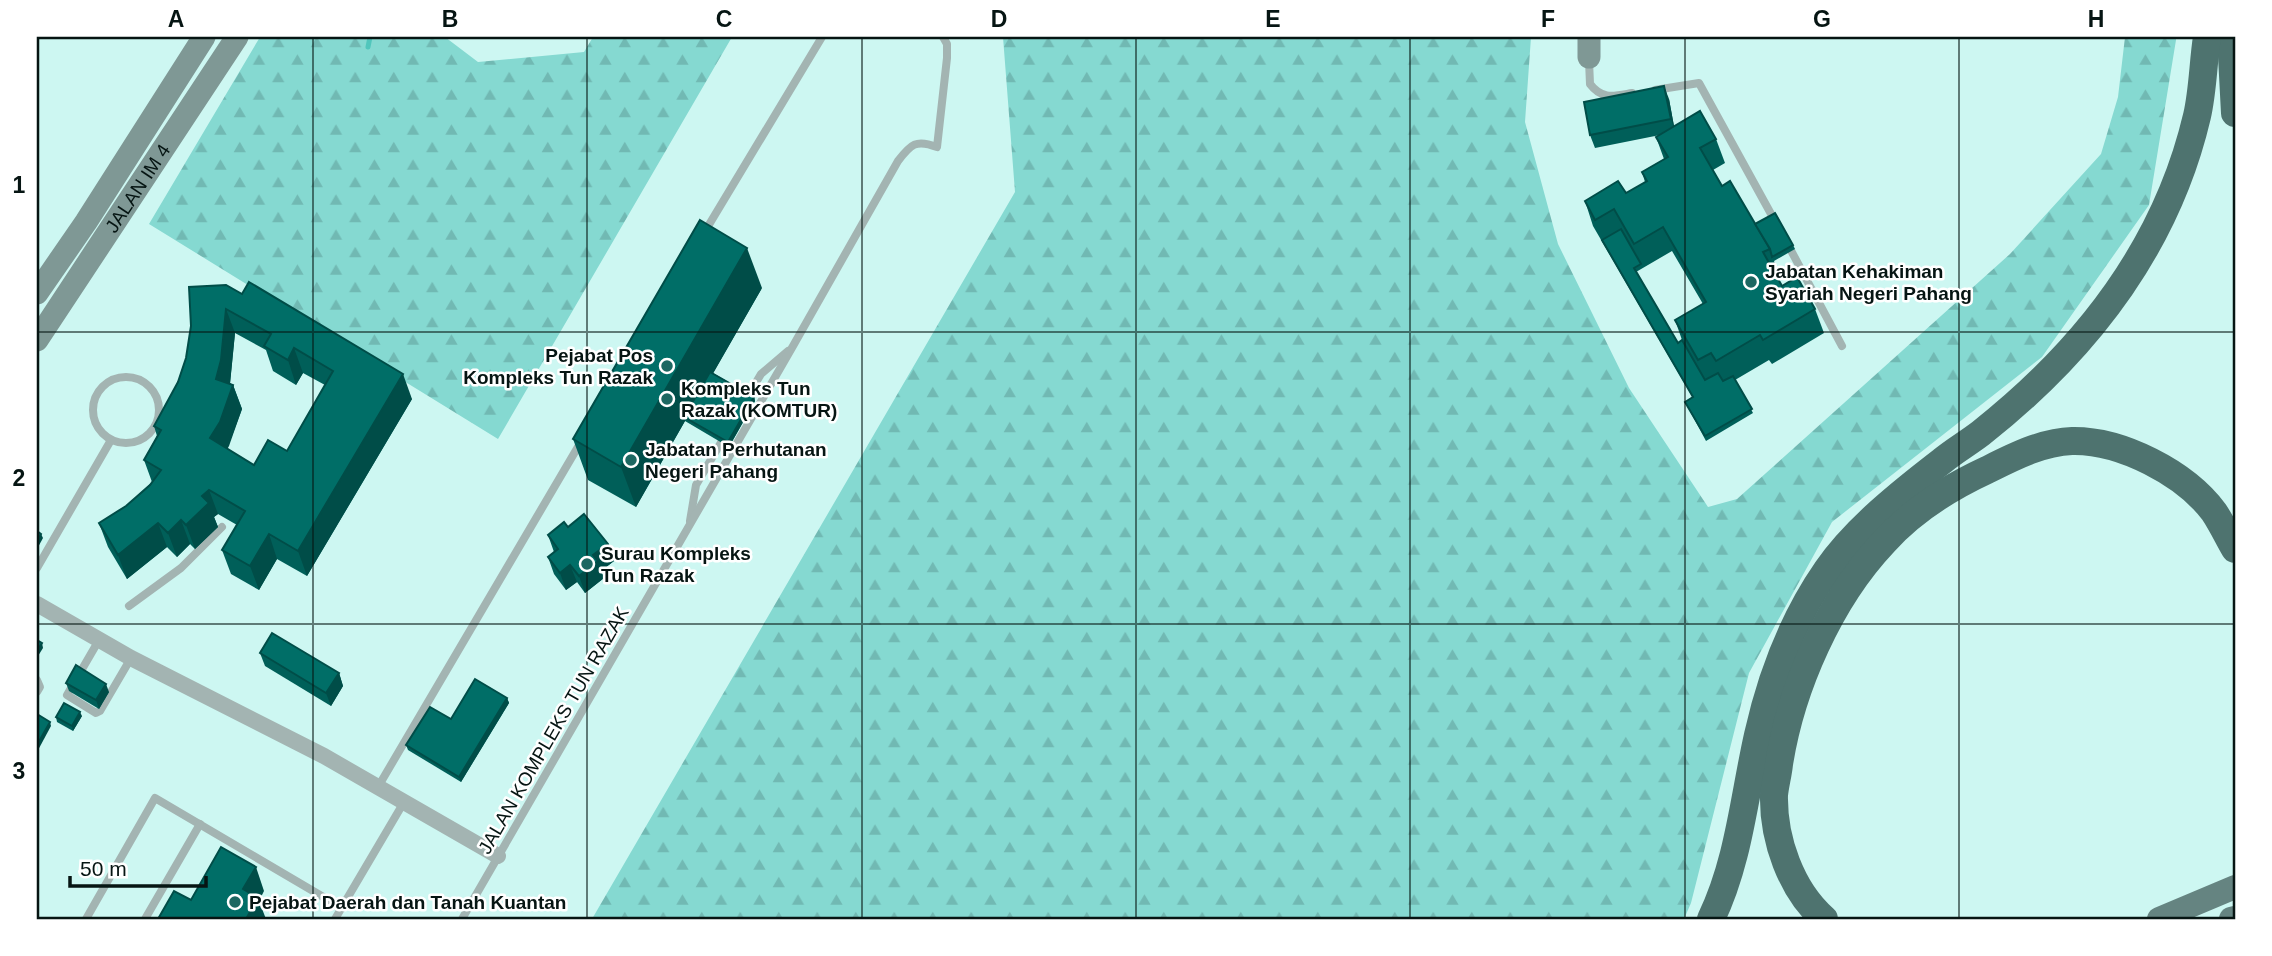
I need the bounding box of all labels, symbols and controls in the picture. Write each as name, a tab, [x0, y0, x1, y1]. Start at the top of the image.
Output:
text: A	[168, 6, 184, 32]
text: B	[442, 6, 458, 32]
text: C	[716, 6, 732, 32]
text: D	[991, 6, 1007, 32]
text: E	[1265, 6, 1281, 32]
text: F	[1541, 6, 1555, 32]
text: G	[1813, 6, 1831, 32]
text: H	[2088, 6, 2104, 32]
street label: JALAN IM 4	[101, 140, 175, 236]
text: 1	[13, 172, 26, 198]
place label: Jabatan Kehakiman Syariah Negeri Pahang	[1765, 261, 1972, 304]
marker: Jabatan Kehakiman Syariah Negeri Pahang	[1743, 274, 1759, 290]
place label: Pejabat Pos Kompleks Tun Razak	[463, 345, 653, 388]
marker: Pejabat Pos Kompleks Tun Razak	[659, 358, 675, 374]
place label: Kompleks Tun Razak (KOMTUR)	[681, 378, 837, 421]
marker: Kompleks Tun Razak (KOMTUR)	[659, 391, 675, 407]
place label: Jabatan Perhutanan Negeri Pahang	[645, 439, 827, 482]
marker: Jabatan Perhutanan Negeri Pahang	[623, 452, 639, 468]
text: 2	[13, 465, 25, 491]
place label: Surau Kompleks Tun Razak	[601, 543, 751, 586]
marker: Surau Kompleks Tun Razak	[579, 556, 595, 572]
street label: JALAN KOMPLEKS TUN RAZAK	[474, 603, 633, 857]
text: 3	[13, 758, 25, 784]
scale bar	[70, 844, 206, 888]
text: 50 m	[80, 857, 127, 880]
place label: Pejabat Daerah dan Tanah Kuantan	[249, 892, 566, 913]
marker: Pejabat Daerah dan Tanah Kuantan	[227, 894, 243, 910]

